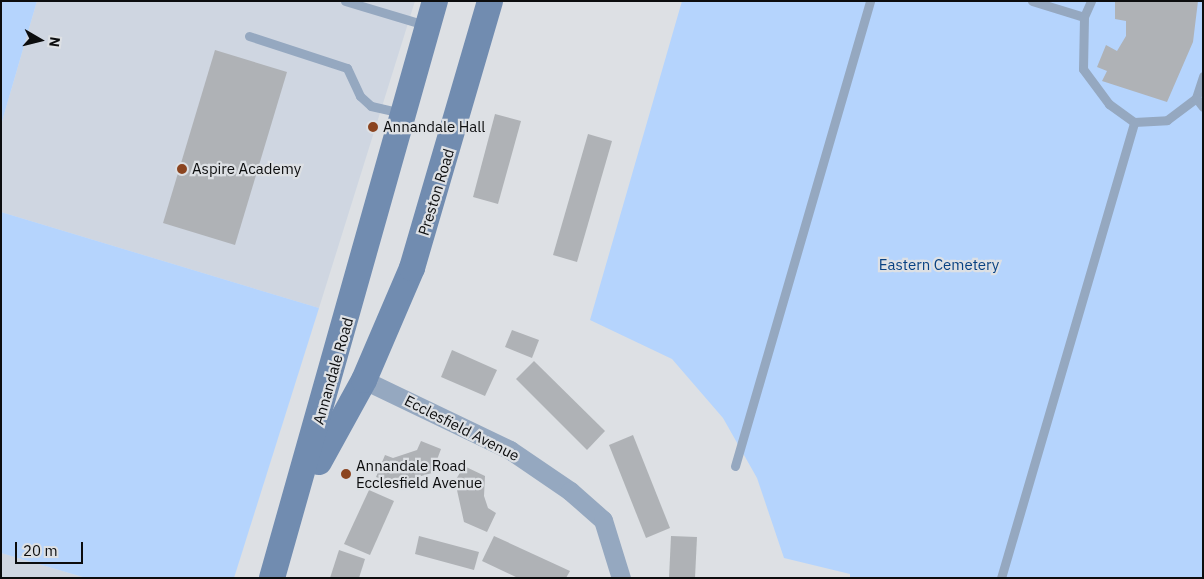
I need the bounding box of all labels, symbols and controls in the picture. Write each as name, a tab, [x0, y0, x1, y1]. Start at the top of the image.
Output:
north arrow	[15, 15, 65, 65]
text: N	[45, 36, 64, 48]
place label: Annandale Hall	[383, 118, 485, 136]
marker: Annandale Hall	[367, 121, 379, 133]
street label: Preston Road	[414, 146, 458, 238]
place label: Aspire Academy	[192, 160, 301, 178]
marker: Aspire Academy	[176, 163, 188, 175]
park label: Eastern Cemetery	[879, 256, 999, 274]
street label: Annandale Road	[309, 316, 357, 426]
street label: Ecclesfield Avenue	[402, 391, 522, 465]
place label: Annandale Road Ecclesfield Avenue	[356, 456, 482, 491]
marker: Annandale Road Ecclesfield Avenue	[340, 468, 352, 480]
scale bar	[18, 532, 85, 564]
text: 20 m	[23, 541, 58, 560]

